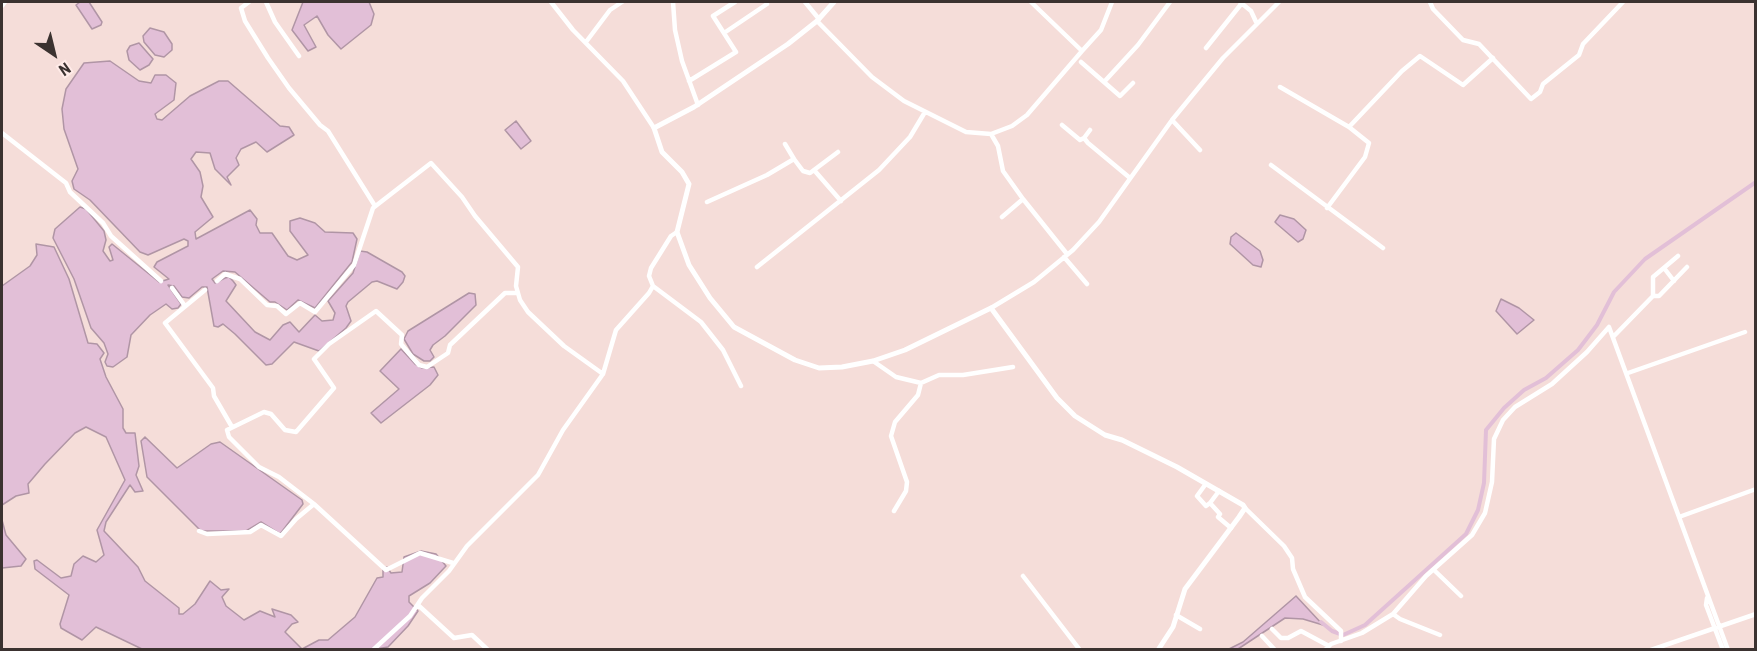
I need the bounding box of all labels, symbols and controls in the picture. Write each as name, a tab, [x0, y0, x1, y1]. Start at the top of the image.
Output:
north arrow	[24, 24, 84, 84]
text: N	[55, 59, 74, 80]

